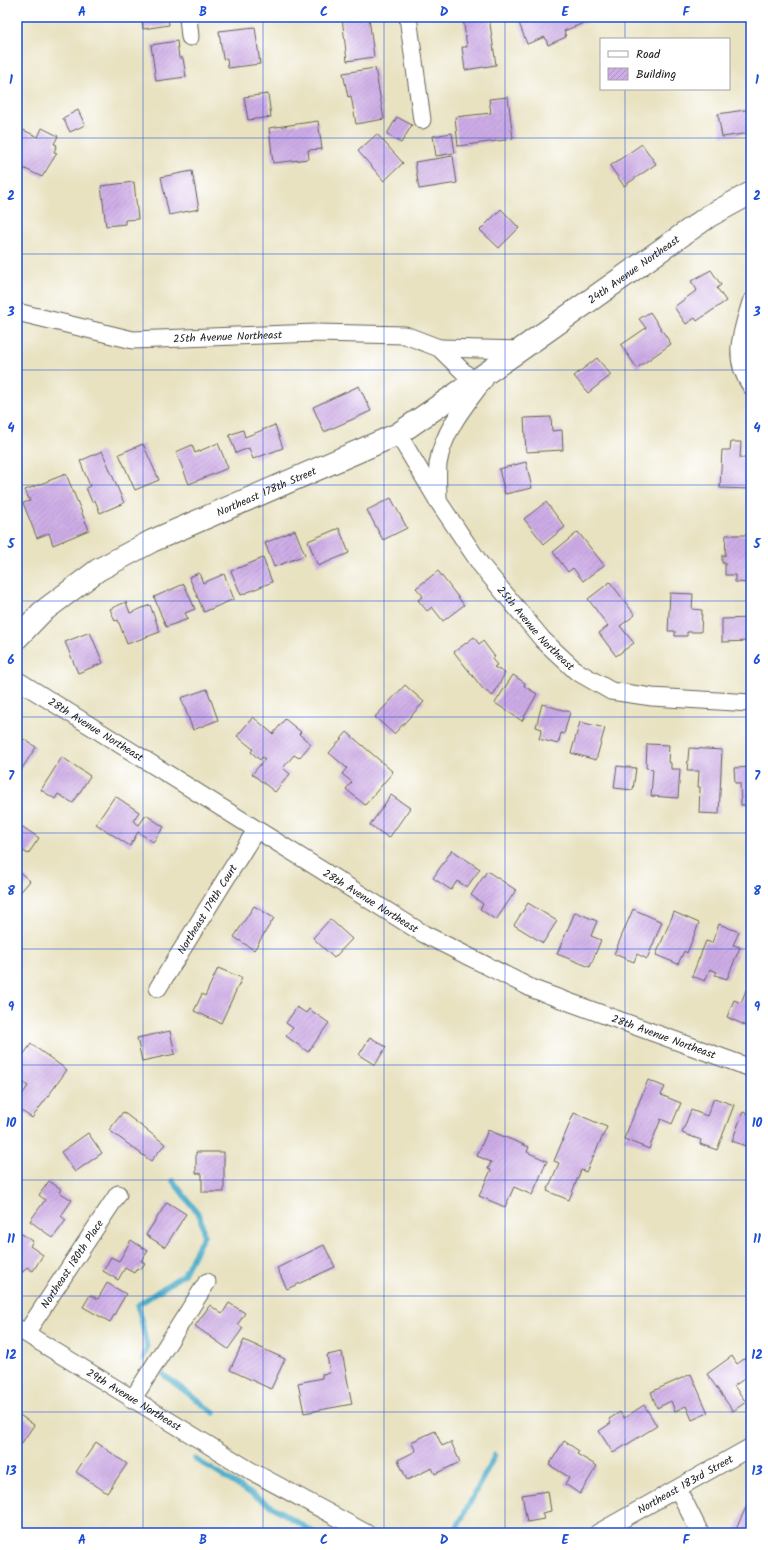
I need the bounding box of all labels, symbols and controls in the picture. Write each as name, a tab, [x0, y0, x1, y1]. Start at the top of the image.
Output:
text: A	[78, 2, 86, 23]
text: B	[199, 2, 207, 23]
text: C	[320, 2, 328, 23]
text: D	[440, 2, 449, 23]
text: E	[561, 2, 569, 23]
text: F	[682, 2, 690, 23]
legend	[600, 38, 730, 90]
text: Road	[636, 45, 661, 64]
text: Building	[636, 65, 676, 84]
text: 1	[9, 70, 13, 91]
text: 1	[755, 70, 759, 91]
text: 2	[7, 186, 15, 207]
text: 2	[753, 186, 761, 207]
street label: 24th Avenue Northeast	[584, 231, 685, 309]
text: 3	[6, 302, 15, 323]
text: 3	[752, 302, 761, 323]
street label: 25th Avenue Northeast	[173, 326, 283, 348]
text: 4	[7, 418, 15, 439]
text: 4	[753, 418, 761, 439]
street label: Northeast 178th Street	[214, 462, 320, 522]
text: 5	[7, 534, 16, 555]
text: 5	[753, 534, 762, 555]
street label: 25th Avenue Northeast	[492, 582, 579, 676]
text: 6	[7, 650, 15, 671]
text: 6	[753, 650, 761, 671]
street label: 28th Avenue Northeast	[44, 693, 147, 767]
text: 7	[8, 766, 15, 787]
text: 7	[754, 766, 761, 787]
street label: Northeast 179th Court	[173, 860, 243, 958]
street label: 28th Avenue Northeast	[319, 865, 422, 939]
text: 8	[7, 881, 15, 902]
text: 8	[753, 881, 761, 902]
text: 9	[8, 997, 15, 1018]
text: 9	[754, 997, 761, 1018]
street label: 28th Avenue Northeast	[609, 1010, 719, 1065]
text: 10	[6, 1113, 17, 1134]
text: 10	[752, 1113, 763, 1134]
street label: Northeast 180th Place	[37, 1216, 109, 1313]
text: 11	[7, 1229, 15, 1250]
text: 11	[753, 1229, 761, 1250]
text: 12	[5, 1345, 17, 1366]
text: 12	[751, 1345, 763, 1366]
street label: 29th Avenue Northeast	[82, 1364, 185, 1437]
street label: Northeast 183rd Street	[634, 1450, 738, 1519]
text: 13	[5, 1461, 17, 1482]
text: 13	[751, 1461, 763, 1482]
text: A	[78, 1530, 86, 1550]
text: B	[199, 1530, 207, 1550]
text: C	[320, 1530, 328, 1550]
text: D	[440, 1530, 449, 1550]
text: E	[561, 1530, 569, 1550]
text: F	[682, 1530, 690, 1550]

